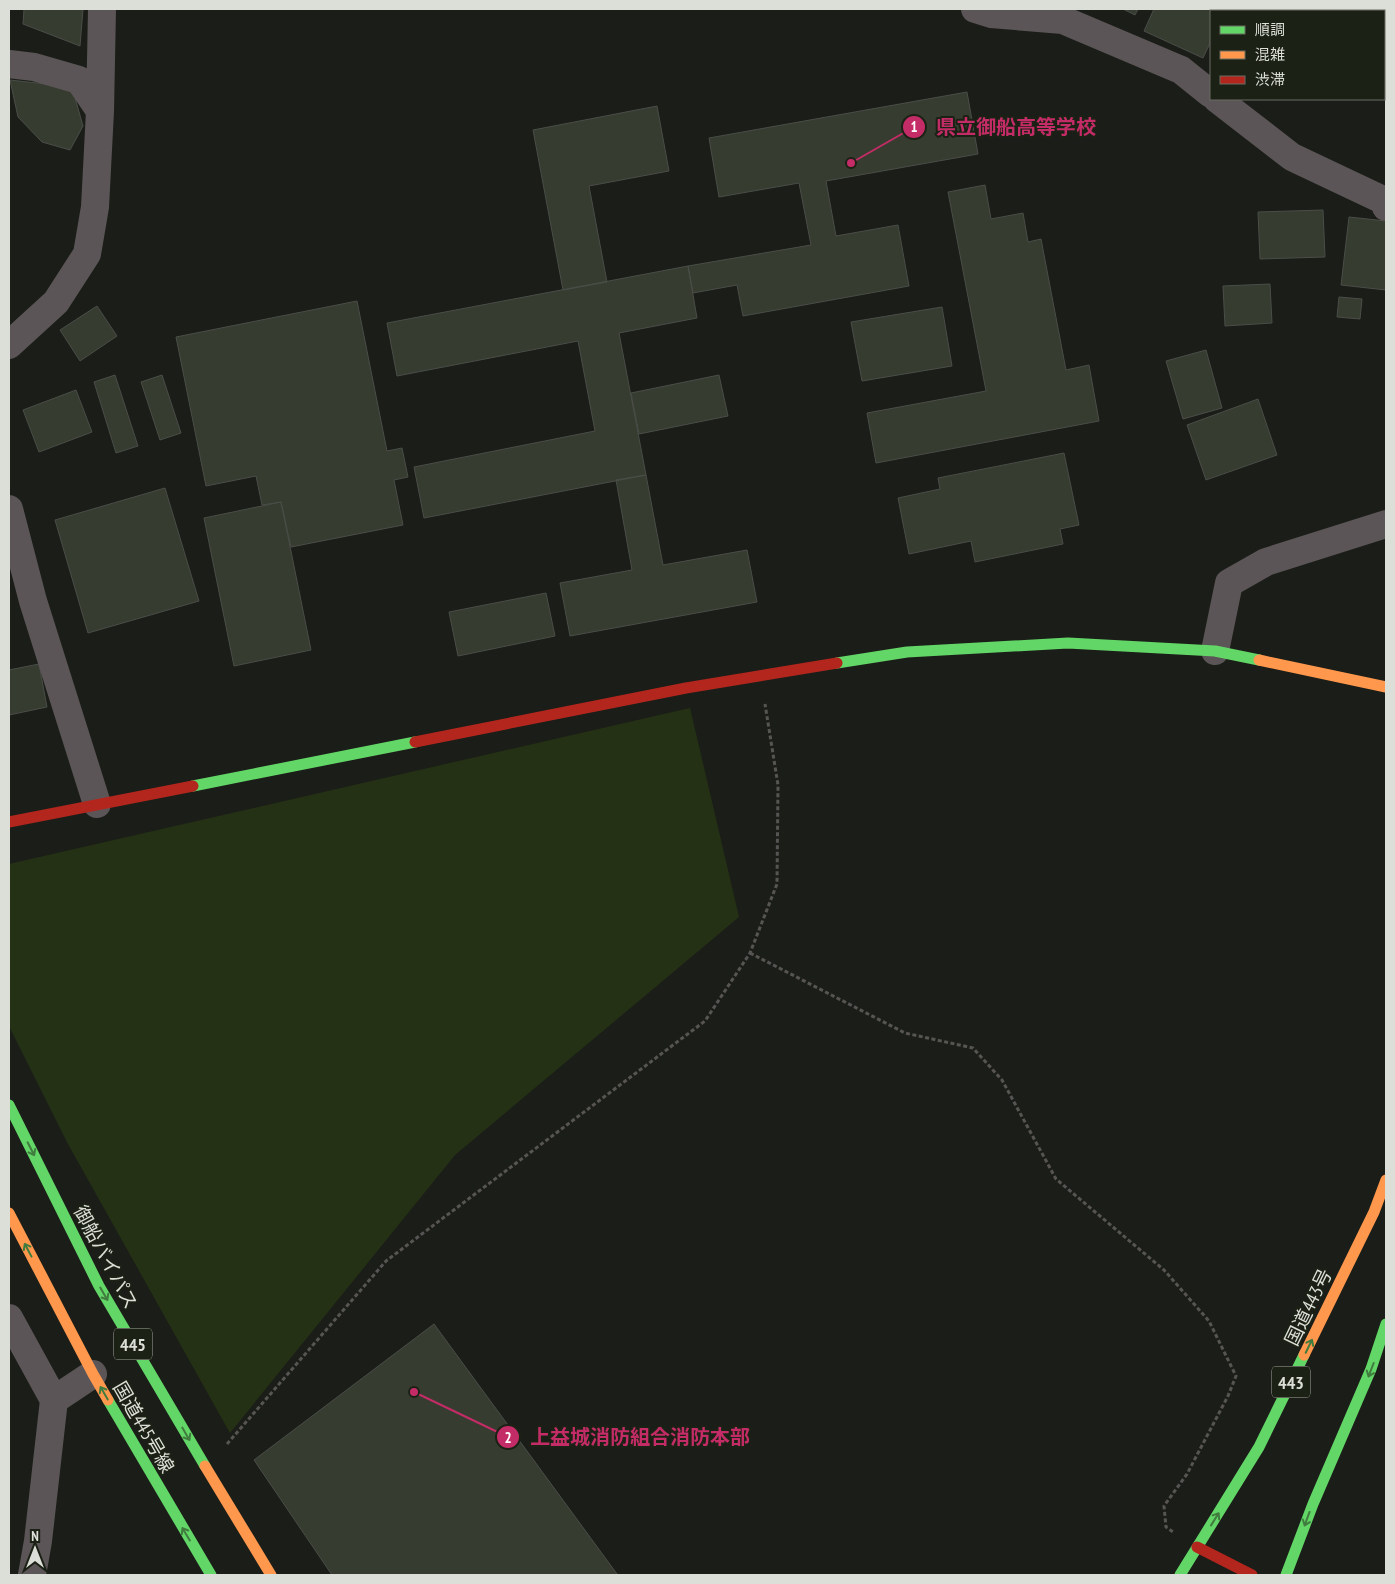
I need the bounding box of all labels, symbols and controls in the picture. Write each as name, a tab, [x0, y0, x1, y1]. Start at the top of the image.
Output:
legend	[1210, 10, 1385, 100]
text: 順調	[1255, 20, 1285, 39]
text: 混雑	[1255, 45, 1285, 64]
text: 渋滞	[1255, 70, 1285, 89]
callout: 県立御船高等学校	[901, 109, 1106, 144]
text: 県立御船高等学校	[936, 114, 1096, 140]
text: 1	[910, 117, 918, 136]
one-way arrow	[26, 1141, 36, 1156]
street label: 御船バイパス	[69, 1201, 143, 1313]
one-way arrow	[23, 1242, 33, 1257]
street label: 国道443号	[1279, 1265, 1337, 1349]
one-way arrow	[99, 1286, 109, 1300]
road number: 445	[114, 1328, 152, 1360]
one-way arrow	[1304, 1338, 1314, 1353]
one-way arrow	[1365, 1362, 1375, 1377]
road number: 443	[1272, 1366, 1310, 1398]
street label: 国道445号線	[108, 1377, 180, 1477]
one-way arrow	[99, 1386, 109, 1401]
callout: 上益城消防組合消防本部	[495, 1420, 760, 1455]
text: 上益城消防組合消防本部	[530, 1424, 750, 1450]
one-way arrow	[181, 1426, 191, 1441]
text: 2	[504, 1428, 512, 1447]
one-way arrow	[1302, 1511, 1311, 1526]
one-way arrow	[1210, 1512, 1220, 1526]
north arrow	[10, 1524, 60, 1574]
text: N	[31, 1527, 39, 1545]
one-way arrow	[181, 1527, 191, 1541]

